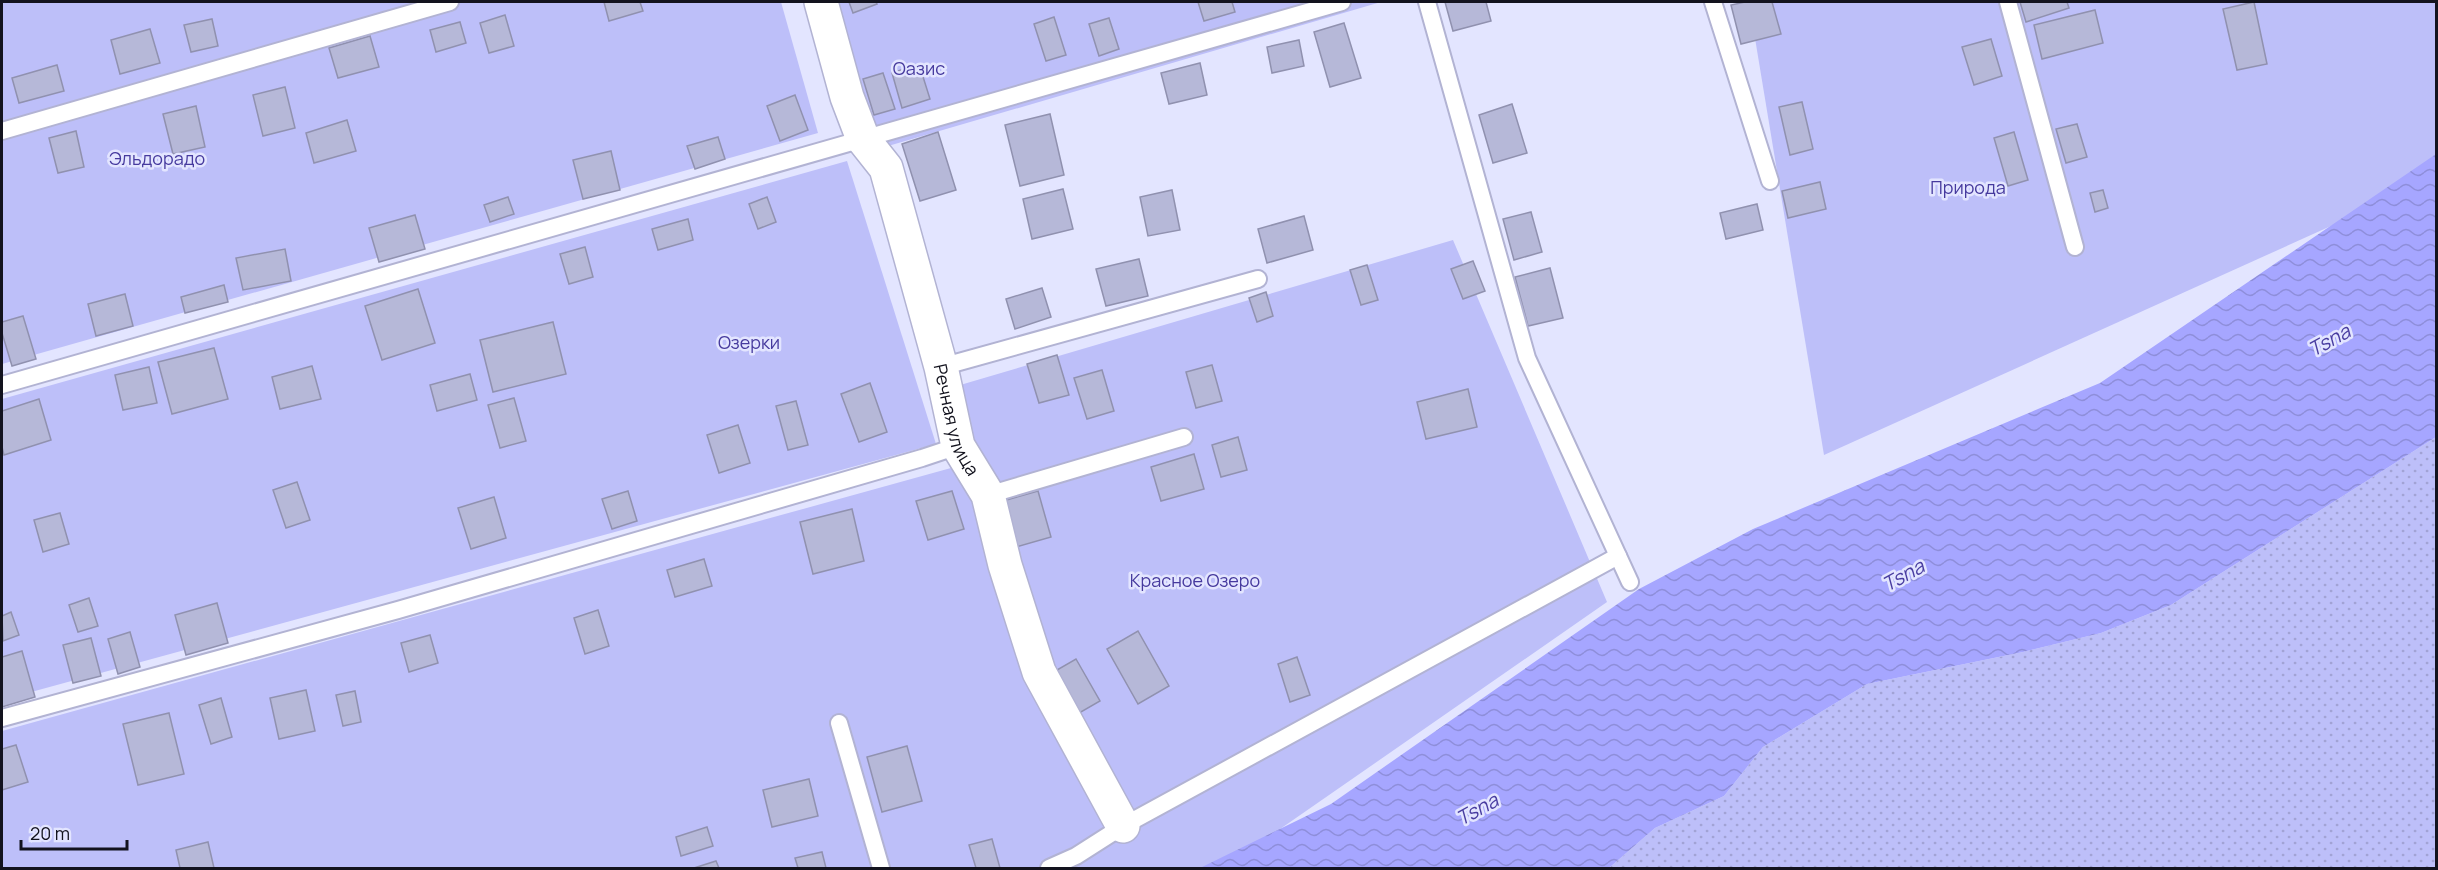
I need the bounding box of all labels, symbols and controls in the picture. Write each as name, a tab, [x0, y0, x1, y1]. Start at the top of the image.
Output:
park label: Оазис	[893, 56, 945, 80]
park label: Эльдорадо	[109, 146, 205, 170]
park label: Природа	[1930, 175, 2006, 199]
water label: Tsna	[2303, 317, 2356, 363]
park label: Озерки	[718, 330, 780, 354]
street label: Речная улица	[929, 361, 985, 480]
water label: Tsna	[1877, 552, 1930, 598]
park label: Красное Озеро	[1130, 568, 1260, 592]
water label: Tsna	[1451, 786, 1504, 832]
scale bar	[21, 813, 128, 851]
text: 20 m	[30, 821, 70, 845]

